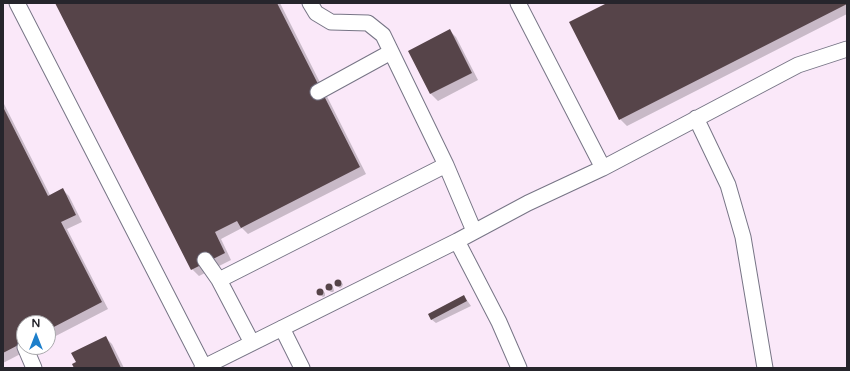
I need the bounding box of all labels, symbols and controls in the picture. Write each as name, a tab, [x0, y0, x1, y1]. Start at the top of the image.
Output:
north arrow	[16, 315, 56, 355]
text: N	[32, 317, 40, 330]

